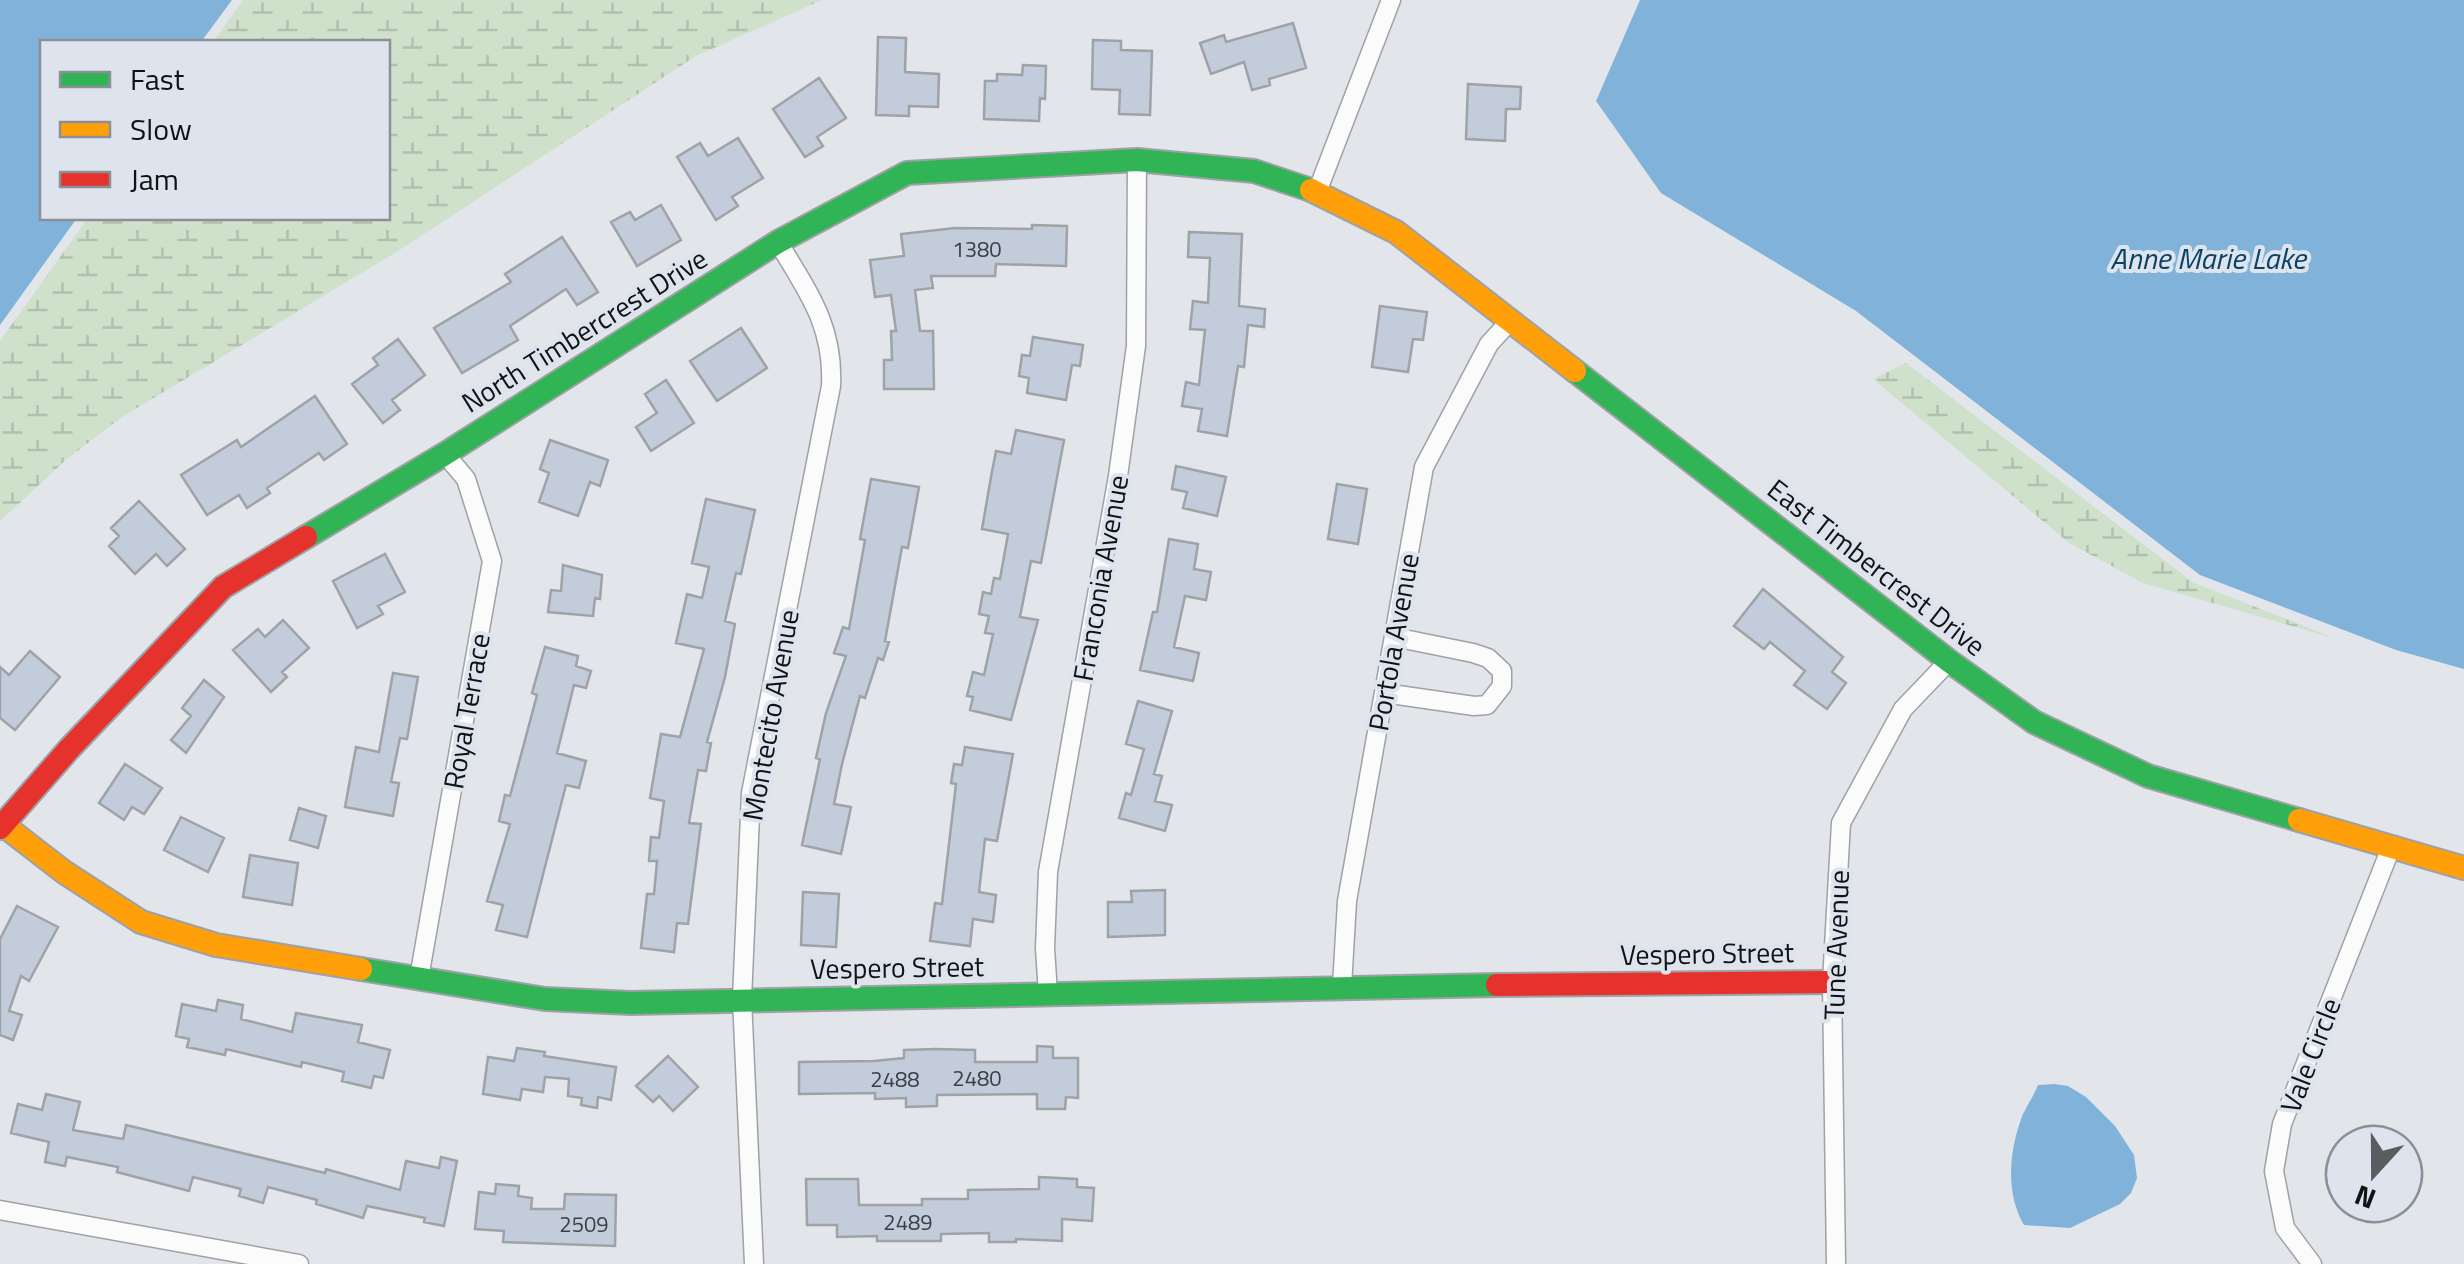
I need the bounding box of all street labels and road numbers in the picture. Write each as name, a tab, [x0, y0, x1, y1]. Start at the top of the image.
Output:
street label: North Timbercrest Drive	[453, 237, 715, 423]
street label: East Timbercrest Drive	[1759, 468, 1995, 666]
street label: Franconia Avenue	[1061, 472, 1139, 684]
street label: Portola Avenue	[1356, 550, 1430, 734]
street label: Montecito Avenue	[730, 606, 810, 824]
street label: Royal Terrace	[431, 630, 501, 792]
street label: Tune Avenue	[1812, 869, 1860, 1021]
street label: Vespero Street	[1620, 930, 1795, 976]
street label: Vespero Street	[810, 944, 985, 990]
street label: Vale Circle	[2268, 991, 2352, 1119]

